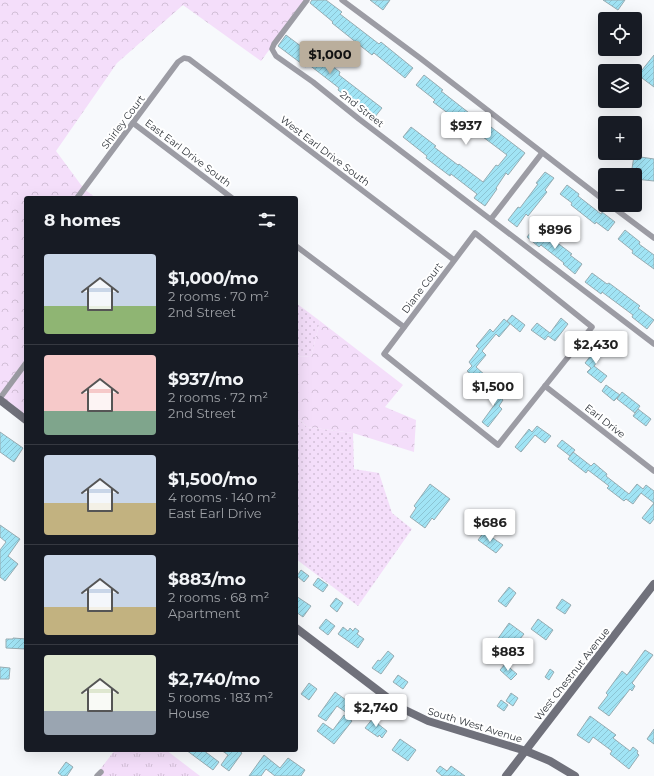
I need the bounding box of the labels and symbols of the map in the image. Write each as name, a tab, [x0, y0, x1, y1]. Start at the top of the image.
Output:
pin: $1,000	[297, 41, 363, 75]
street label: 2nd Street	[337, 88, 387, 130]
street label: Shirley Court	[98, 92, 148, 152]
pin: $937	[442, 112, 490, 146]
street label: West Earl Drive South	[278, 113, 372, 189]
street label: East Earl Drive South	[142, 116, 234, 190]
pin: $896	[531, 216, 579, 250]
street label: Diane Court	[399, 260, 445, 316]
pin: $2,430	[563, 331, 629, 365]
pin: $1,500	[460, 373, 526, 407]
street label: Earl Drive	[582, 401, 628, 441]
pin: $686	[466, 509, 514, 543]
street label: West Chestnut Avenue	[532, 625, 612, 723]
pin: $883	[484, 638, 532, 672]
pin: $2,740	[343, 694, 409, 728]
street label: South West Avenue	[426, 704, 524, 746]

